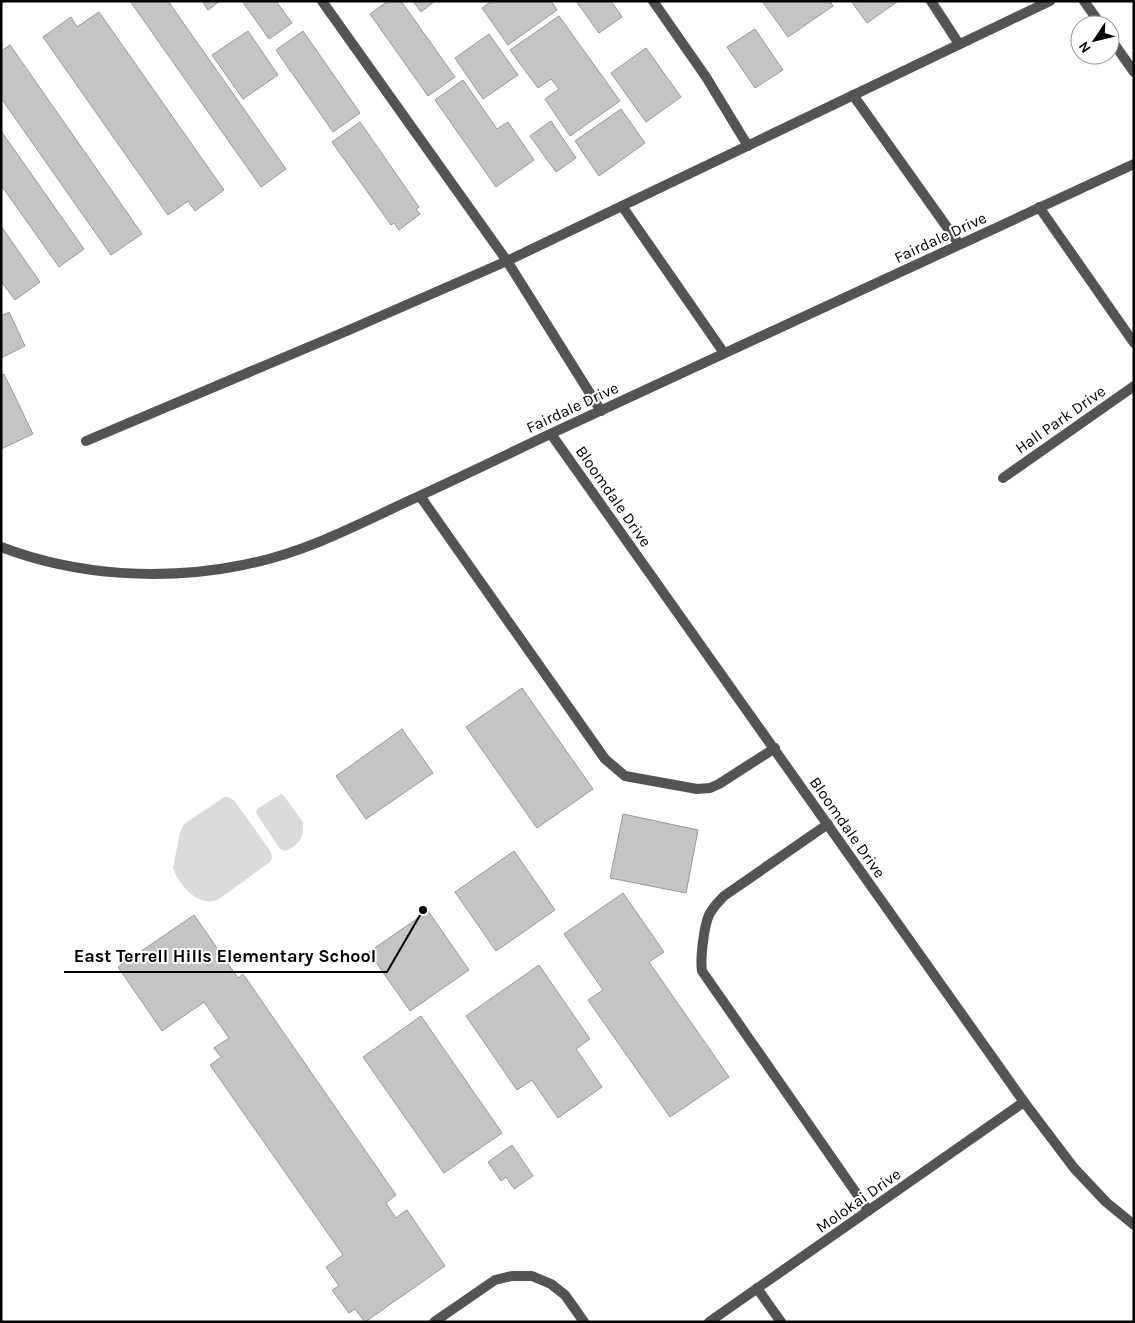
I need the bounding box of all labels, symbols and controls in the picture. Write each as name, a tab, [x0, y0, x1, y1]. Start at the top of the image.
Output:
north arrow	[1070, 15, 1120, 65]
text: N	[1075, 38, 1095, 56]
street label: Fairdale Drive	[891, 208, 989, 267]
street label: Fairdale Drive	[523, 378, 621, 437]
street label: Hall Park Drive	[1011, 381, 1109, 458]
street label: Bloomdale Drive	[572, 442, 656, 550]
street label: Bloomdale Drive	[806, 773, 890, 881]
callout: East Terrell Hills Elementary School	[64, 939, 387, 972]
text: East Terrell Hills Elementary School	[74, 945, 376, 967]
street label: Molokai Drive	[812, 1164, 904, 1237]

